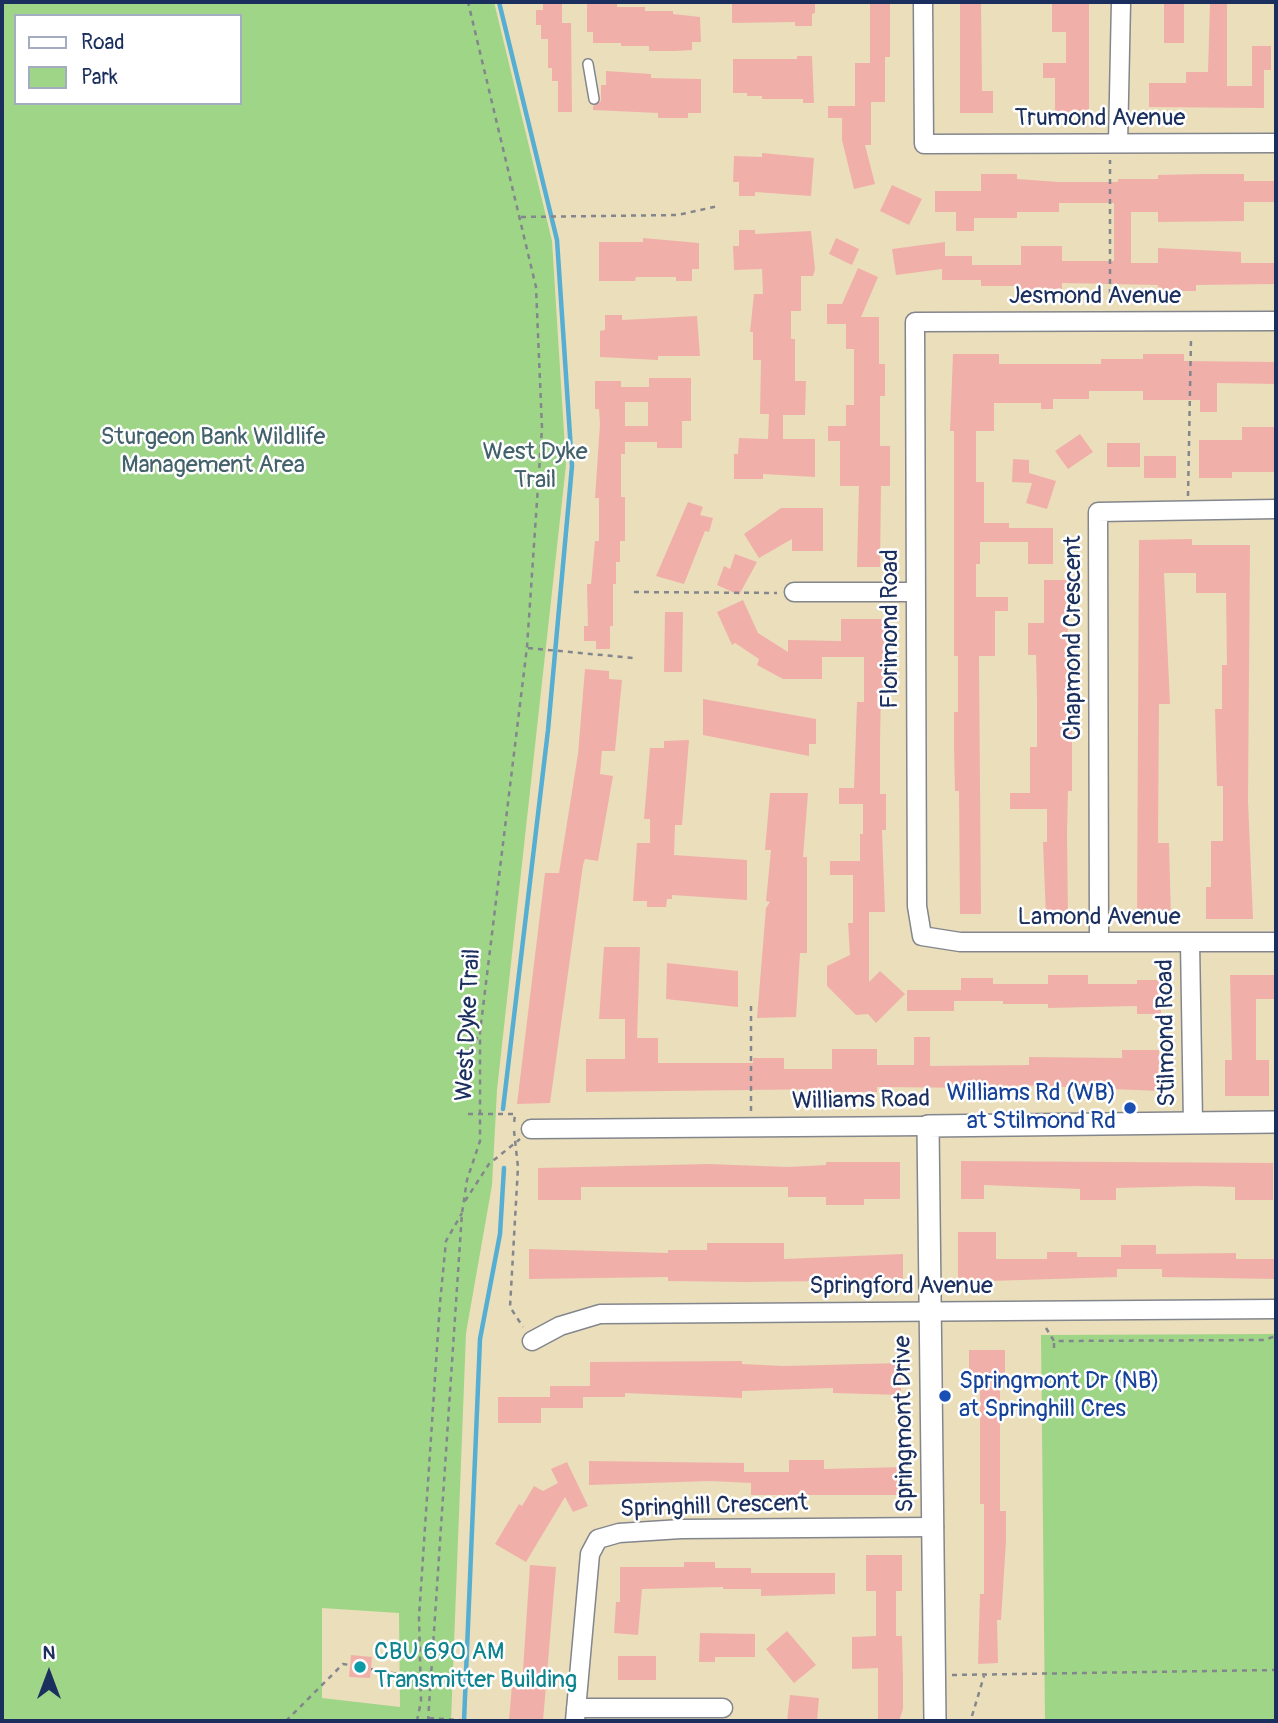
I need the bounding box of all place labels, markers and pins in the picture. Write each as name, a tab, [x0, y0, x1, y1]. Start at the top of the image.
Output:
place label: Williams Rd (WB) at Stilmond Rd	[946, 1080, 1116, 1136]
marker: Williams Rd (WB) at Stilmond Rd	[1122, 1100, 1138, 1116]
place label: Springmont Dr (NB) at Springhill Cres	[959, 1368, 1159, 1424]
marker: Springmont Dr (NB) at Springhill Cres	[937, 1388, 953, 1404]
place label: CBU 690 AM Transmitter Building	[374, 1639, 577, 1695]
marker: CBU 690 AM Transmitter Building	[352, 1659, 368, 1675]

